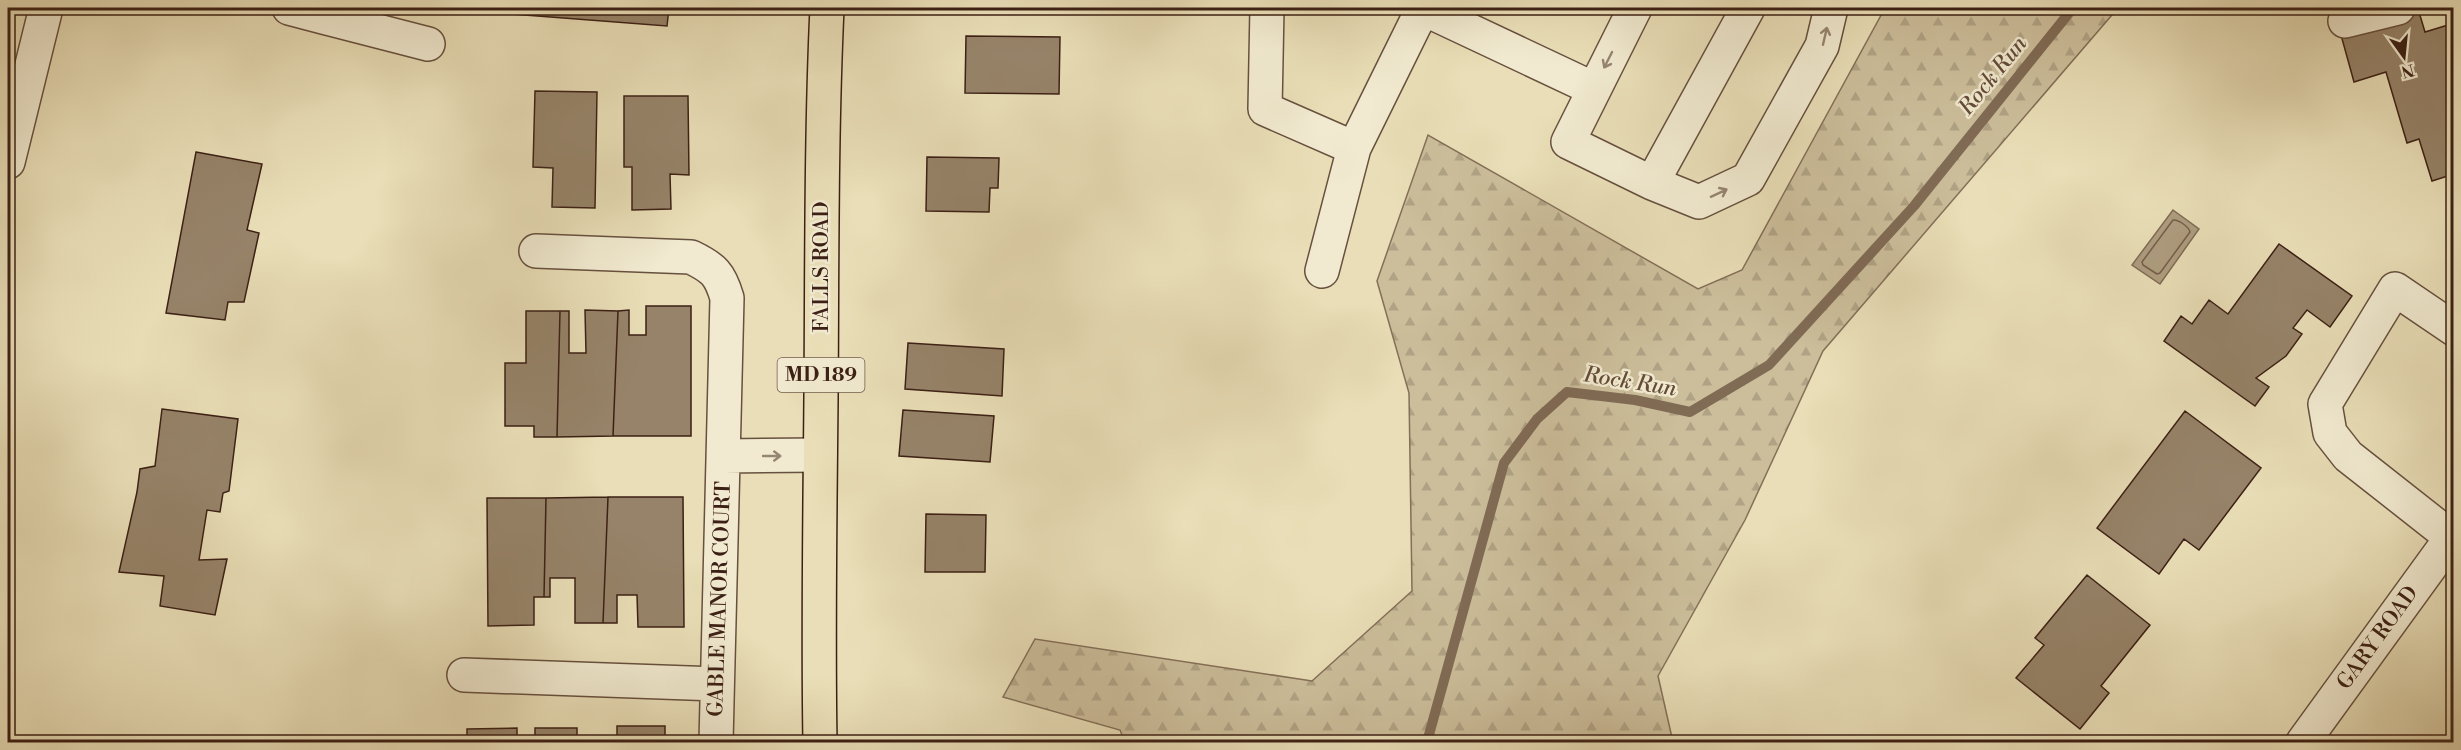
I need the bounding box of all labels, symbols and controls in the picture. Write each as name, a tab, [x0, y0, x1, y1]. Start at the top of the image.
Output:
one-way arrow	[1819, 27, 1831, 46]
north arrow	[2374, 27, 2434, 87]
water label: Rock Run	[1952, 31, 2033, 122]
one-way arrow	[1602, 50, 1614, 68]
text: N	[2399, 59, 2416, 82]
one-way arrow	[1710, 186, 1728, 197]
street label: FALLS ROAD	[809, 201, 835, 333]
road number: MD 189	[778, 358, 864, 392]
water label: Rock Run	[1581, 361, 1679, 403]
one-way arrow	[761, 450, 781, 462]
street label: GABLE MANOR COURT	[703, 481, 737, 717]
street label: GARY ROAD	[2332, 581, 2424, 695]

